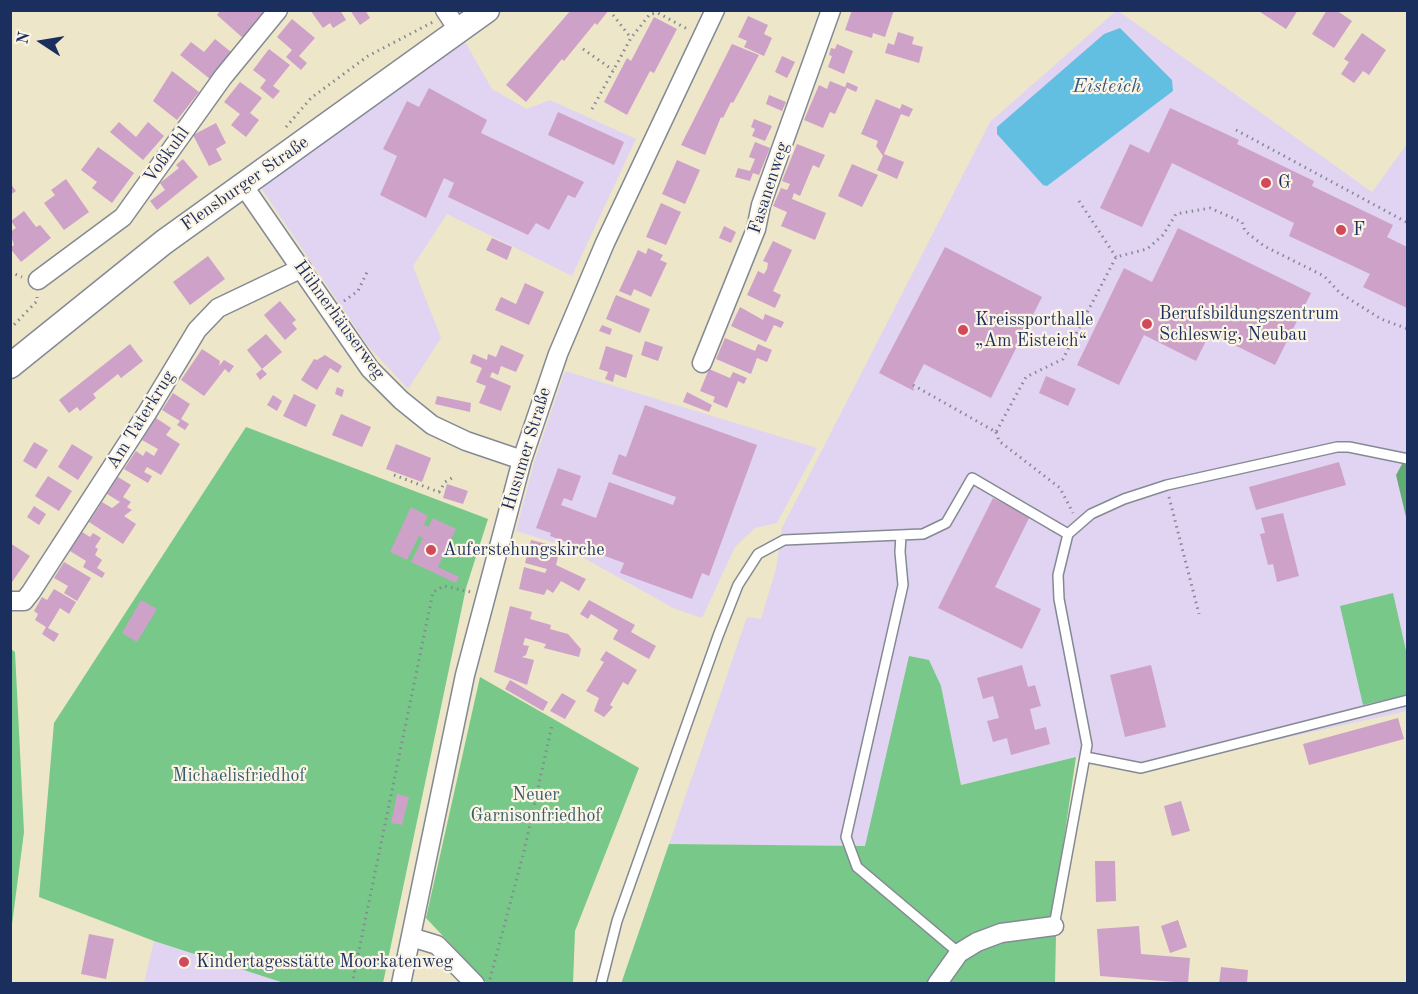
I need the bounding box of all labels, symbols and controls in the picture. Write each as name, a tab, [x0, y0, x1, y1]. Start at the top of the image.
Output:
north arrow	[12, 12, 72, 72]
text: N	[15, 31, 33, 46]
water label: Eisteich	[1072, 75, 1142, 99]
street label: Voßkuhl	[139, 123, 195, 187]
street label: Flensburger Straße	[177, 132, 313, 236]
street label: Fasanenweg	[744, 139, 794, 237]
place label: G	[1278, 172, 1291, 194]
marker: G	[1259, 176, 1273, 190]
place label: F	[1353, 219, 1365, 241]
marker: F	[1334, 223, 1348, 237]
street label: Hühnerhäuserweg	[289, 256, 389, 384]
place label: Berufsbildungszentrum Schleswig, Neubau	[1159, 303, 1339, 346]
place label: Kreissporthalle „Am Eisteich“	[975, 309, 1093, 352]
marker: Berufsbildungszentrum Schleswig, Neubau	[1140, 317, 1154, 331]
marker: Kreissporthalle „Am Eisteich“	[956, 323, 970, 337]
street label: Am Taterkrug	[102, 367, 180, 473]
street label: Husumer Straße	[498, 385, 556, 513]
place label: Auferstehungskirche	[443, 539, 605, 561]
marker: Auferstehungskirche	[424, 543, 438, 557]
park label: Michaelisfriedhof	[173, 765, 305, 787]
park label: Neuer Garnisonfriedhof	[471, 784, 601, 826]
place label: Kindertagesstätte Moorkatenweg	[196, 951, 453, 973]
marker: Kindertagesstätte Moorkatenweg	[177, 955, 191, 969]

